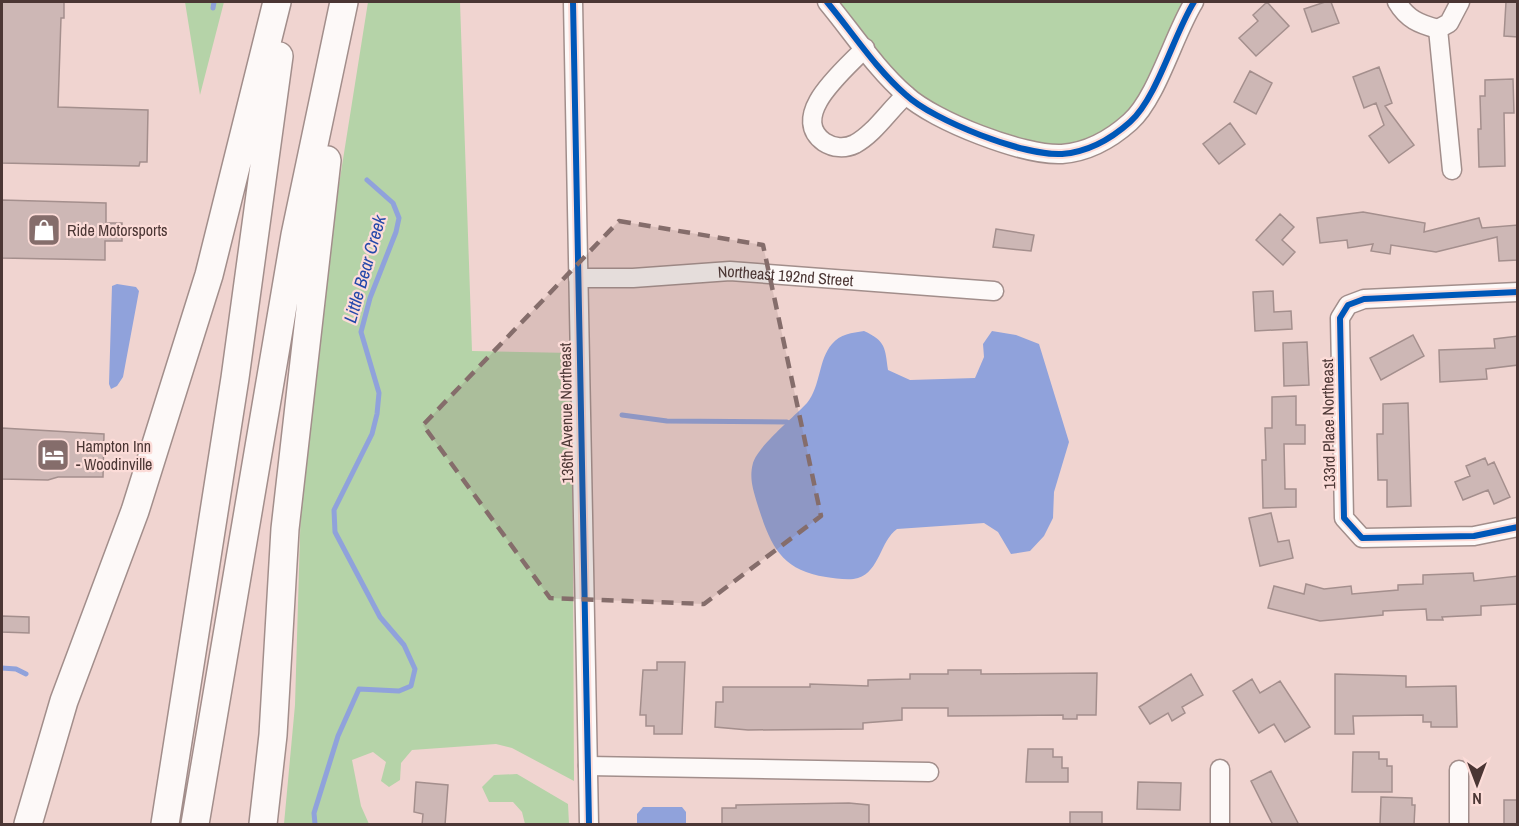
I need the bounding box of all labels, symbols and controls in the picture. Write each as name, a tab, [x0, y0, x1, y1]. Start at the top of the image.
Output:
shop icon: Ride Motorsports	[26, 212, 62, 248]
water label: Little Bear Creek	[337, 212, 392, 326]
place label: Ride Motorsports	[67, 219, 168, 241]
street label: Northeast 192nd Street	[717, 260, 854, 291]
street label: 136th Avenue Northeast	[554, 342, 578, 483]
street label: 133rd Place Northeast	[1316, 358, 1340, 489]
place label: Hampton Inn - Woodinville	[76, 435, 152, 475]
hotel icon: Hampton Inn - Woodinville	[35, 437, 71, 473]
north arrow	[1447, 754, 1507, 814]
text: N	[1472, 788, 1482, 810]

